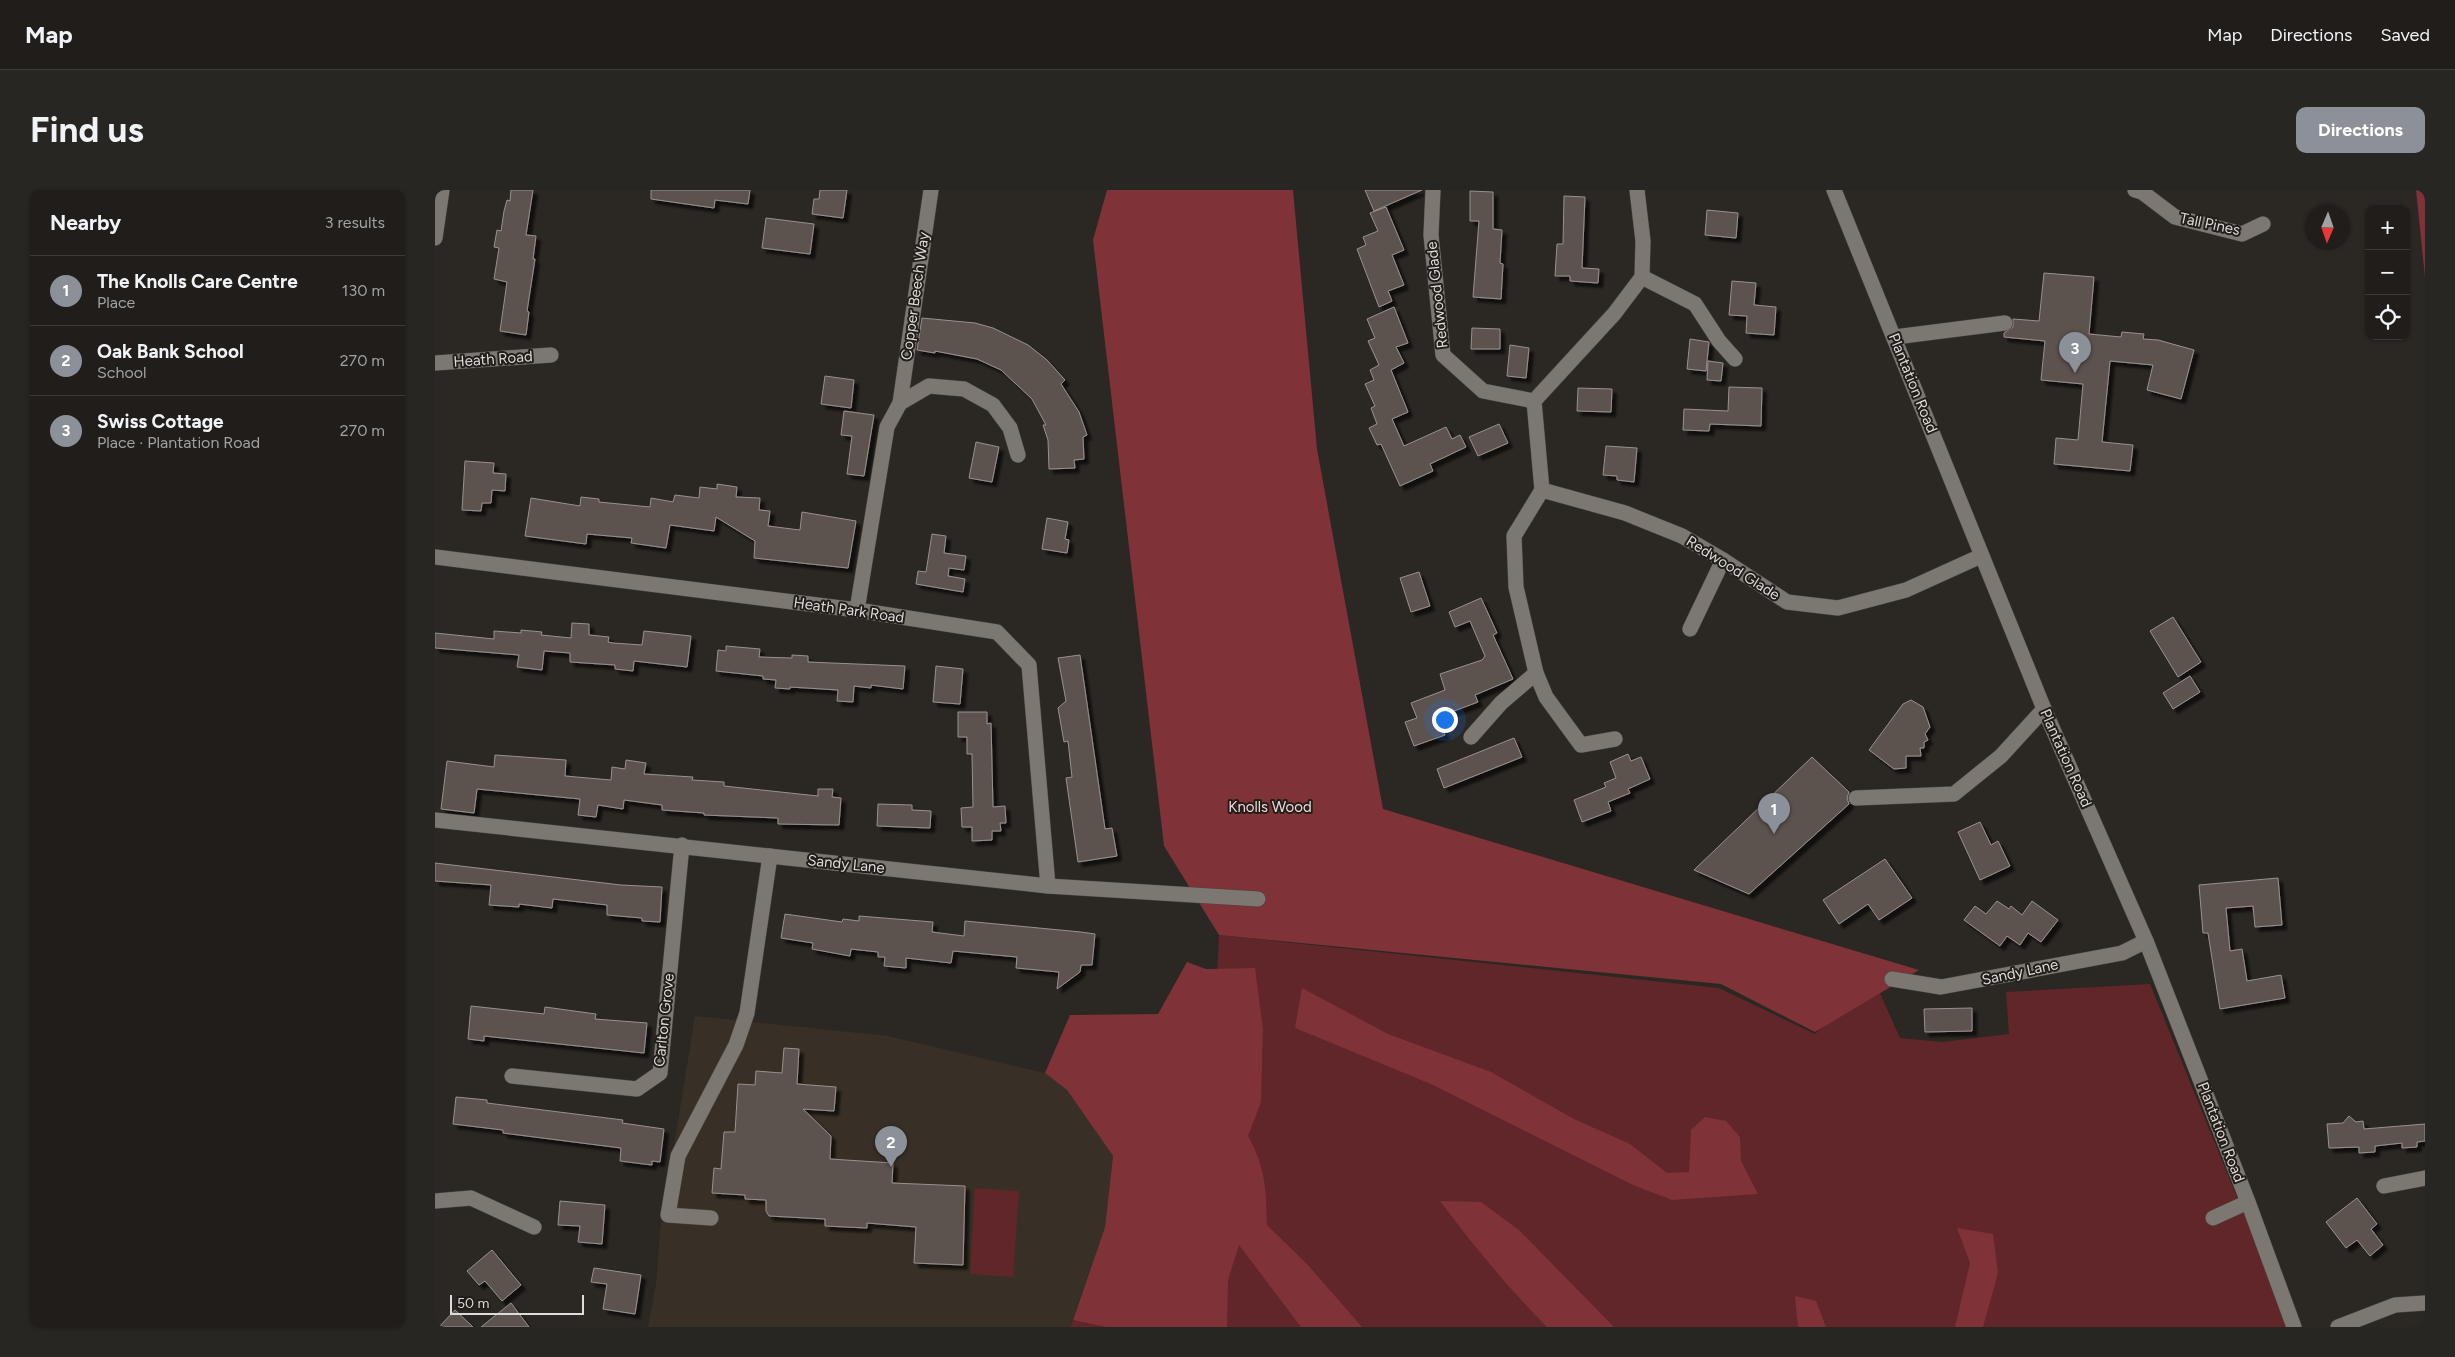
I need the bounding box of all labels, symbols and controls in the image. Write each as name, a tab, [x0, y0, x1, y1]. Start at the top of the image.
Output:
text: Map	[25, 20, 73, 49]
text: Map	[2207, 24, 2242, 46]
text: Directions	[2270, 24, 2352, 46]
text: Saved	[2380, 24, 2430, 46]
button: Directions	[2296, 107, 2425, 153]
text: Find us	[30, 109, 144, 151]
north arrow	[2305, 205, 2350, 250]
map controls	[2365, 205, 2410, 340]
button: +	[2365, 205, 2410, 250]
street label: Tall Pines	[2178, 209, 2242, 239]
text: Nearby	[50, 210, 121, 235]
text: 3 results	[325, 213, 385, 232]
street label: Copper Beech Way	[897, 231, 933, 361]
street label: Redwood Glade	[1422, 241, 1452, 349]
button: −	[2365, 250, 2410, 295]
text: The Knolls Care Centre	[97, 270, 298, 293]
text: 1	[63, 281, 69, 300]
text: 130 m	[342, 281, 385, 300]
text: Place	[97, 293, 135, 312]
button: locate	[2365, 295, 2410, 340]
street label: Plantation Road	[1885, 331, 1941, 435]
pin: 3	[2059, 332, 2091, 373]
text: Oak Bank School	[97, 340, 244, 363]
street label: Heath Road	[453, 347, 533, 371]
text: 2	[61, 351, 71, 370]
text: 270 m	[340, 351, 385, 370]
text: School	[97, 363, 147, 382]
text: Swiss Cottage	[97, 410, 224, 433]
text: 3	[62, 421, 70, 440]
text: 270 m	[340, 421, 385, 440]
text: Place · Plantation Road	[97, 433, 260, 452]
street label: Redwood Glade	[1683, 532, 1783, 604]
street label: Heath Park Road	[792, 593, 906, 627]
street label: Plantation Road	[2036, 706, 2096, 810]
your location	[1432, 707, 1458, 733]
pin: 1	[1758, 793, 1790, 834]
park label: Knolls Wood	[1228, 798, 1312, 816]
street label: Sandy Lane	[806, 851, 886, 877]
street label: Sandy Lane	[1980, 955, 2060, 989]
street label: Carlton Grove	[650, 972, 678, 1068]
street label: Plantation Road	[2194, 1079, 2248, 1185]
pin: 2	[875, 1126, 907, 1167]
scale bar	[450, 1292, 584, 1315]
text: 50 m	[457, 1295, 489, 1312]

